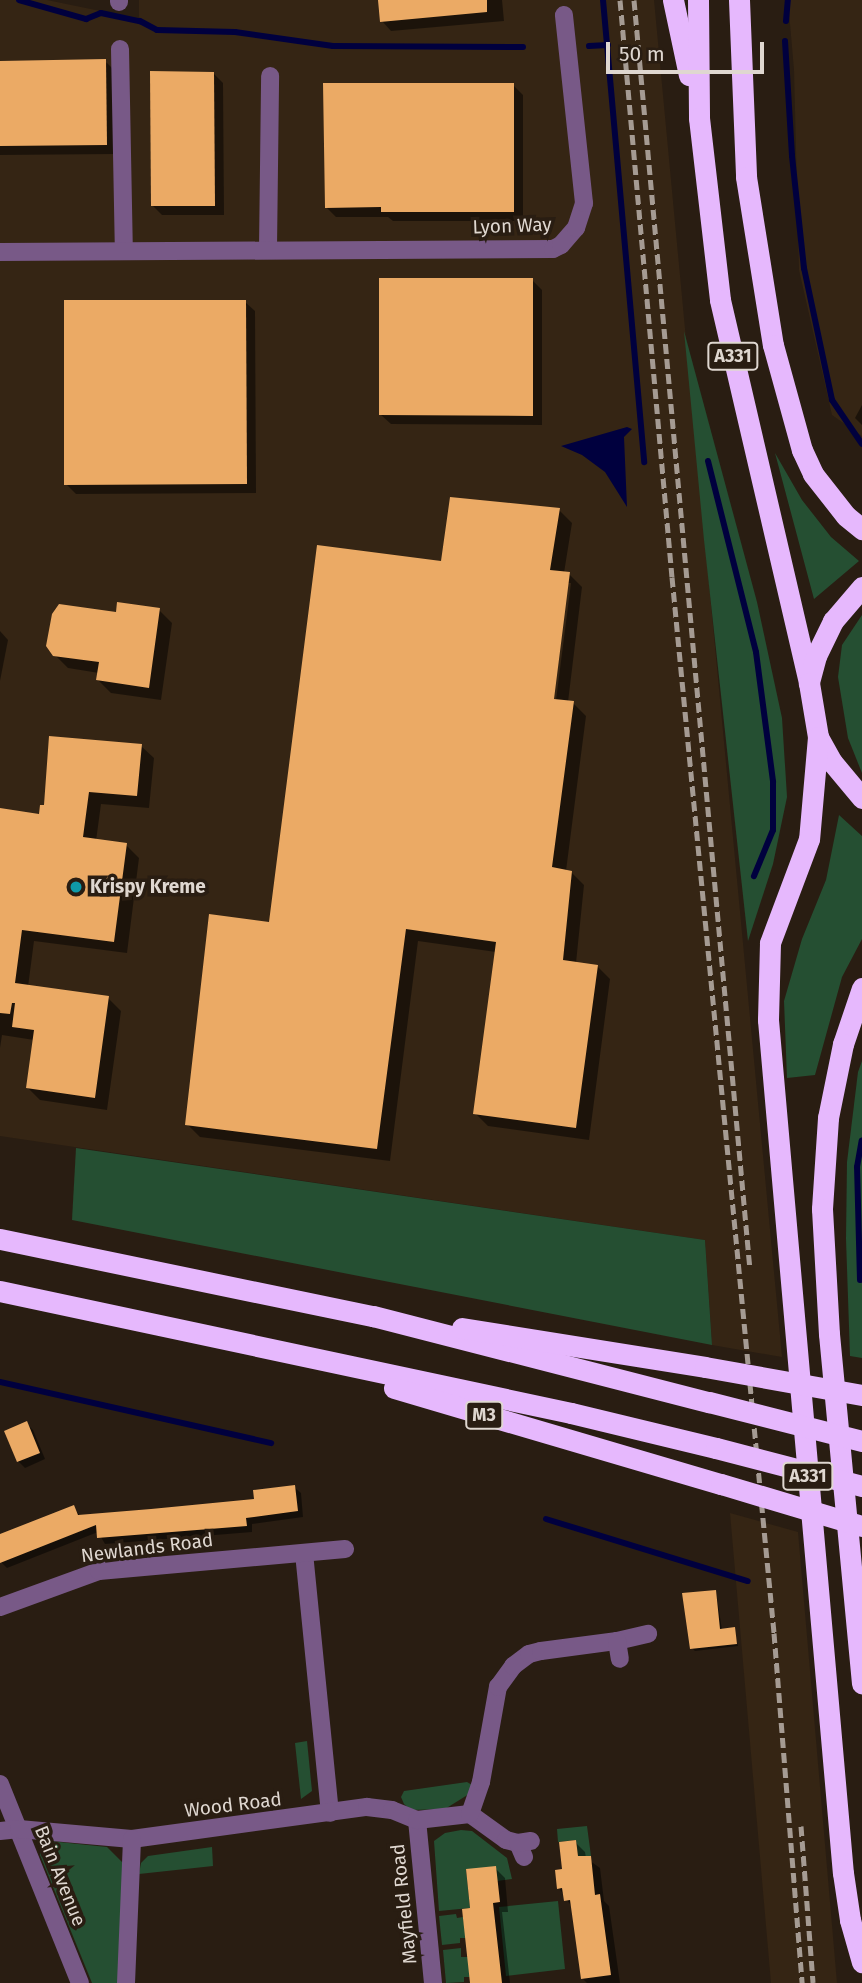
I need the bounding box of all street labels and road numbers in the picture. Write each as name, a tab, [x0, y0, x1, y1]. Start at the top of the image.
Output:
street label: Lyon Way	[472, 213, 552, 239]
road number: A331	[707, 342, 759, 370]
road number: M3	[465, 1400, 503, 1430]
road number: A331	[782, 1462, 834, 1490]
street label: Newlands Road	[80, 1529, 214, 1567]
street label: Wood Road	[183, 1788, 283, 1822]
street label: Bain Avenue	[29, 1822, 91, 1930]
street label: Mayfield Road	[386, 1843, 422, 1965]

